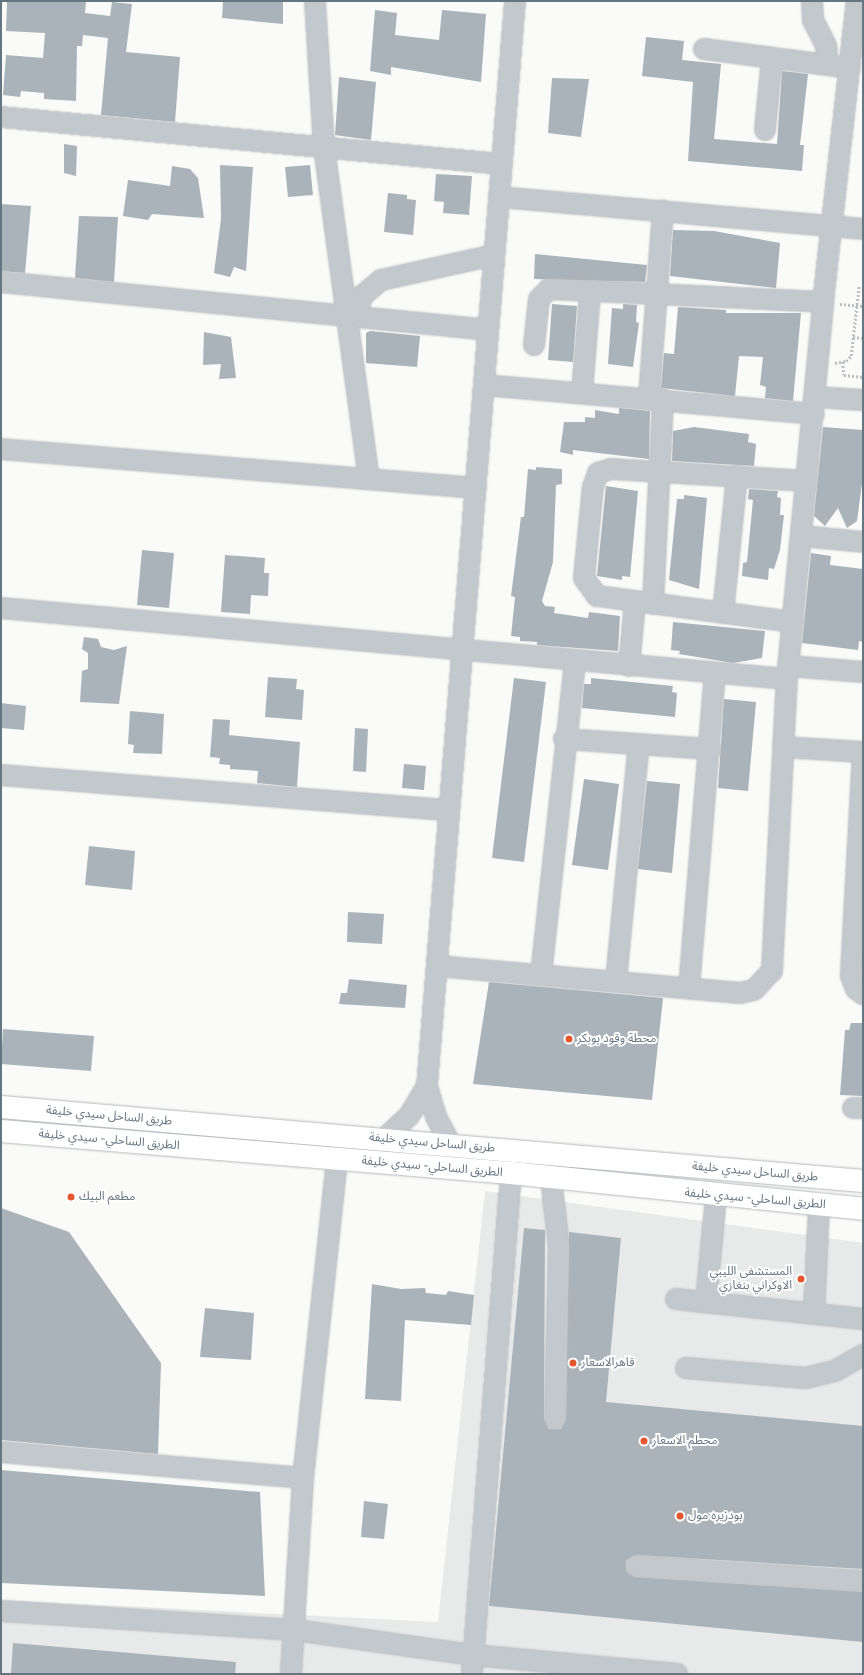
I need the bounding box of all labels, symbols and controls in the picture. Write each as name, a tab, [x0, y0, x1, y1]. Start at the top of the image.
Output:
place label: محطة وقود بوبكر	[577, 1032, 656, 1046]
marker: محطة وقود بوبكر	[564, 1034, 574, 1044]
street label: طريق الساحل سيدي خليفة	[45, 1103, 173, 1129]
street label: الطريق الساحلي- سيدي خليفة	[38, 1127, 180, 1153]
street label: طريق الساحل سيدي خليفة	[368, 1130, 496, 1156]
street label: الطريق الساحلي- سيدي خليفة	[361, 1154, 503, 1180]
street label: طريق الساحل سيدي خليفة	[691, 1159, 819, 1185]
street label: الطريق الساحلي- سيدي خليفة	[684, 1186, 826, 1212]
place label: مطعم البيك	[79, 1190, 135, 1204]
marker: مطعم البيك	[66, 1192, 76, 1202]
place label: المستشفى الليبي الاوكراني بنغازي	[709, 1265, 792, 1293]
marker: المستشفى الليبي الاوكراني بنغازي	[795, 1273, 807, 1285]
place label: قاهرالاسعار	[581, 1356, 635, 1370]
marker: قاهرالاسعار	[568, 1358, 578, 1368]
place label: محطم الاسعار	[652, 1434, 718, 1448]
marker: محطم الاسعار	[639, 1436, 649, 1446]
place label: بودزيره مول	[688, 1509, 743, 1523]
marker: بودزيره مول	[675, 1511, 685, 1521]

